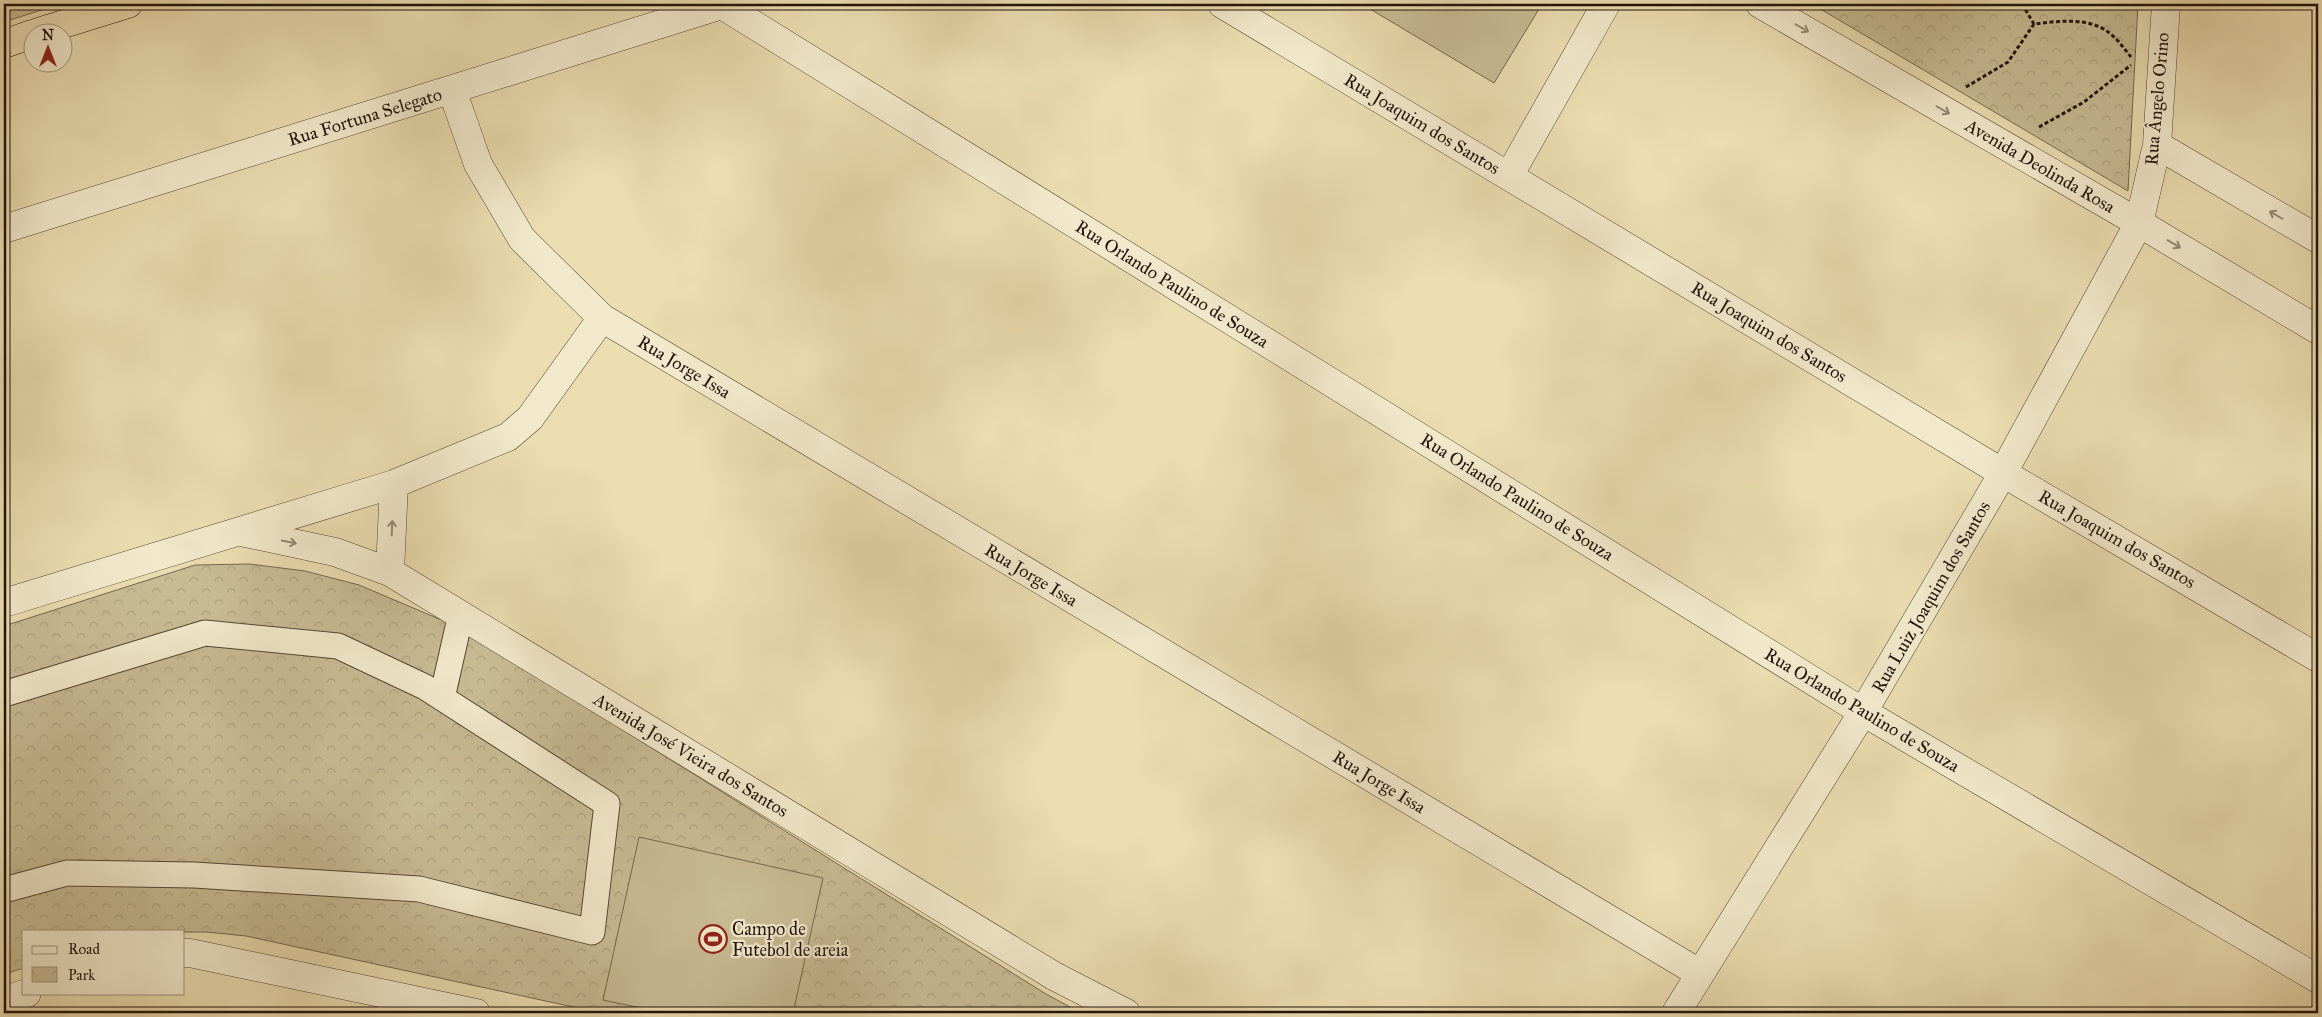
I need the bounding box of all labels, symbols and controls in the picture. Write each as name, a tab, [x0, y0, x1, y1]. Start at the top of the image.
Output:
north arrow	[22, 22, 72, 72]
one-way arrow	[1795, 24, 1809, 34]
text: N	[42, 27, 54, 44]
street label: Rua Ângelo Orino	[2139, 31, 2175, 167]
street label: Rua Joaquim dos Santos	[1340, 69, 1504, 180]
street label: Rua Fortuna Selegato	[285, 83, 445, 152]
one-way arrow	[1935, 105, 1950, 115]
street label: Avenida Deolinda Rosa	[1960, 114, 2119, 218]
one-way arrow	[2270, 209, 2284, 219]
street label: Rua Orlando Paulino de Souza	[1071, 215, 1273, 353]
one-way arrow	[2167, 239, 2181, 249]
street label: Rua Joaquim dos Santos	[1687, 277, 1851, 388]
street label: Rua Jorge Issa	[633, 331, 735, 404]
street label: Rua Orlando Paulino de Souza	[1416, 428, 1618, 566]
street label: Rua Joaquim dos Santos	[2034, 485, 2200, 594]
street label: Rua Luiz Joaquim dos Santos	[1867, 497, 1996, 697]
one-way arrow	[387, 520, 397, 536]
one-way arrow	[280, 538, 296, 548]
street label: Rua Jorge Issa	[980, 539, 1082, 612]
street label: Rua Orlando Paulino de Souza	[1761, 643, 1964, 777]
street label: Avenida José Vieira dos Santos	[588, 688, 792, 823]
street label: Rua Jorge Issa	[1328, 746, 1430, 819]
place label: Campo de Futebol de areia	[732, 918, 849, 961]
sports icon: Campo de Futebol de areia	[698, 924, 728, 954]
legend	[22, 930, 185, 994]
text: Road	[68, 940, 100, 958]
text: Park	[68, 966, 95, 984]

